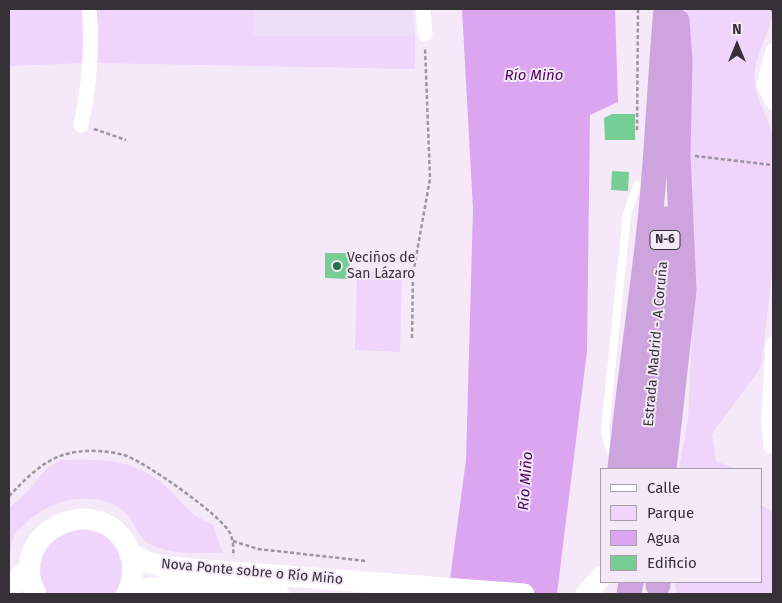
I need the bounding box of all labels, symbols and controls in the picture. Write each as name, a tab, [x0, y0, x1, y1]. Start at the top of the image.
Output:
north arrow	[712, 20, 762, 70]
text: N	[732, 21, 742, 38]
water label: Río Miño	[505, 67, 563, 85]
road number: N-6	[650, 230, 680, 250]
place label: Veciños de San Lázaro	[347, 250, 415, 282]
marker: Veciños de San Lázaro	[331, 260, 343, 272]
street label: Estrada Madrid - A Coruña	[640, 261, 672, 427]
water label: Río Miño	[515, 451, 537, 511]
legend	[600, 468, 762, 583]
text: Calle	[647, 479, 680, 497]
text: Parque	[647, 504, 694, 522]
text: Agua	[647, 529, 680, 547]
text: Edificio	[647, 554, 697, 572]
street label: Nova Ponte sobre o Río Miño	[160, 556, 344, 588]

